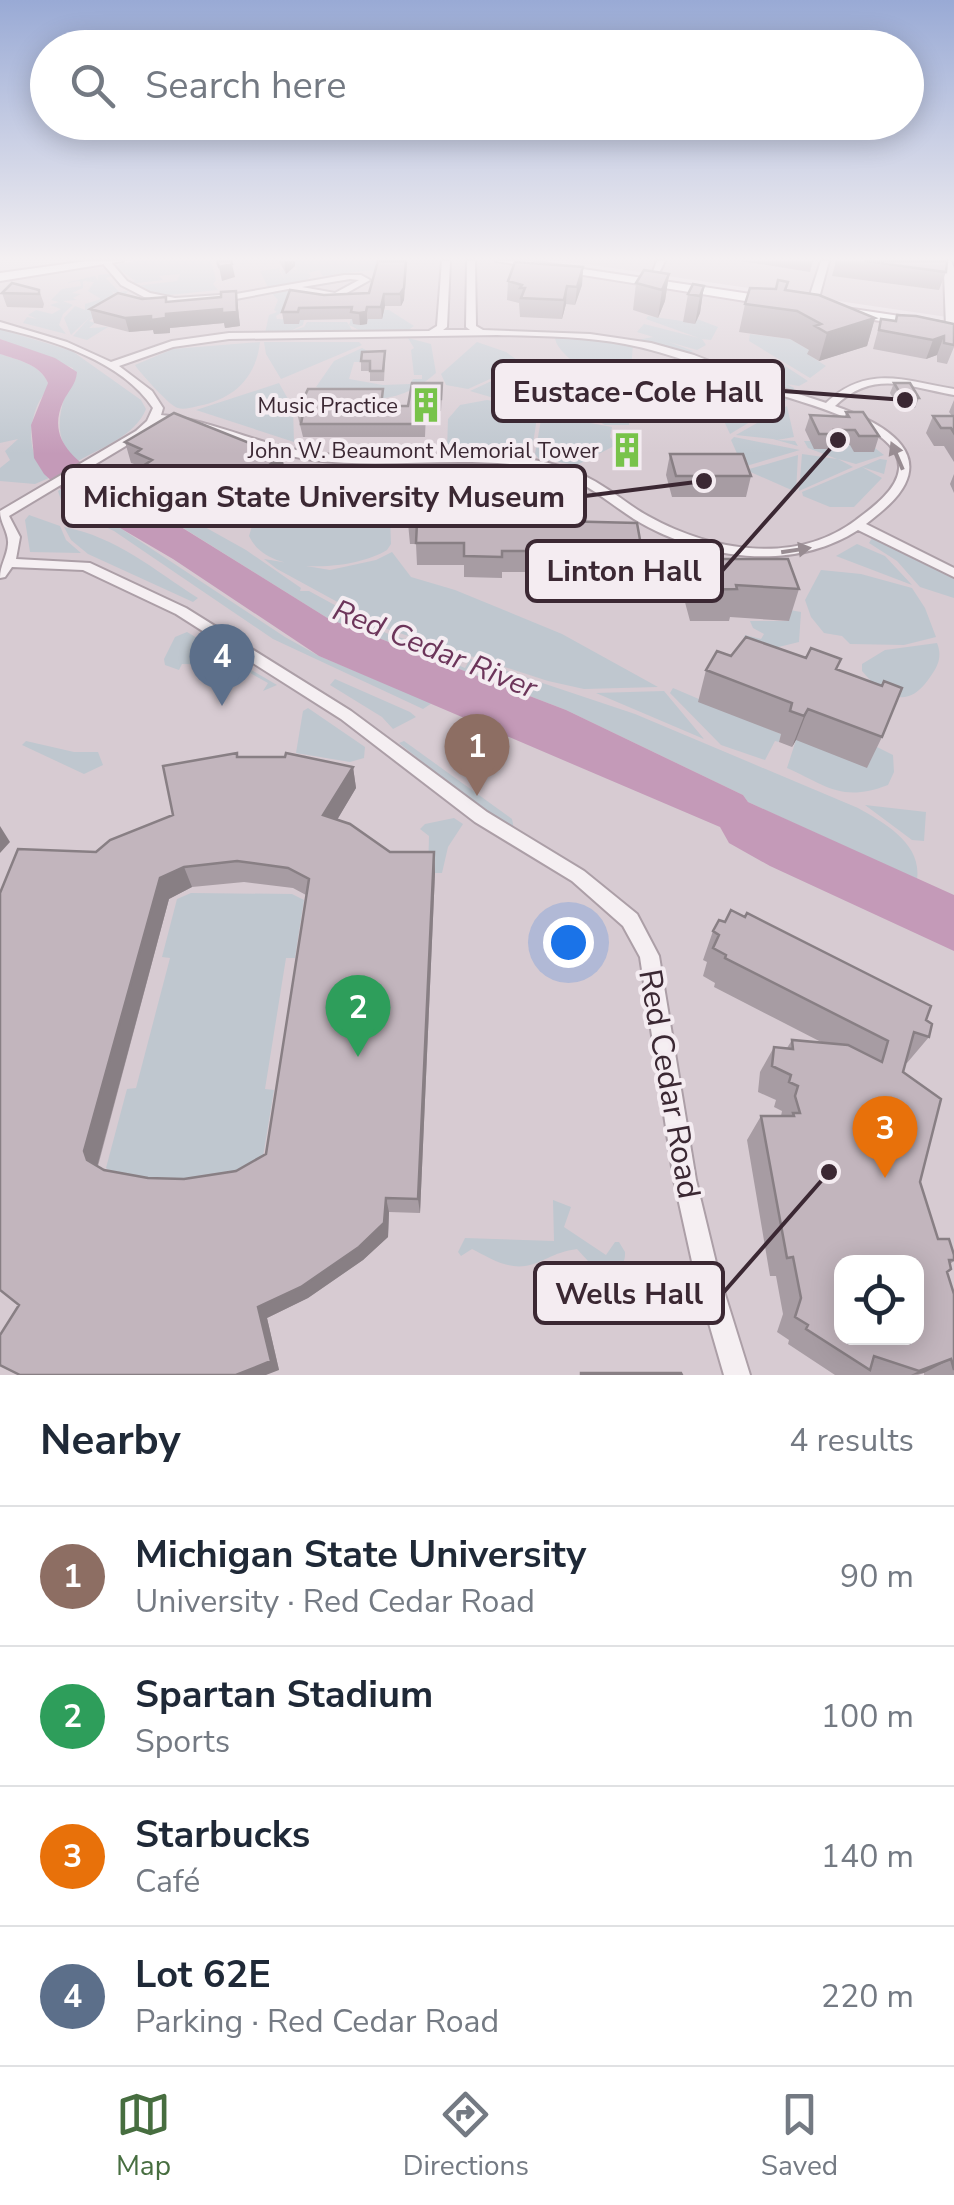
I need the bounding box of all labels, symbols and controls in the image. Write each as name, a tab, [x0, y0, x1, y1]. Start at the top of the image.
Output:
search box	[30, 30, 924, 140]
icon: search	[65, 58, 120, 113]
text: Search here	[145, 60, 346, 111]
callout: Eustace-Cole Hall	[493, 361, 783, 421]
text: Eustace-Cole Hall	[513, 372, 764, 413]
building icon: Music Practice	[407, 386, 445, 424]
place label: Music Practice	[258, 391, 398, 421]
building icon: John W. Beaumont Memorial Tower	[608, 431, 646, 469]
place label: John W. Beaumont Memorial Tower	[247, 436, 599, 466]
one-way arrow	[889, 441, 905, 471]
callout: Michigan State University Museum	[63, 466, 585, 526]
text: Michigan State University Museum	[83, 477, 565, 518]
callout: Linton Hall	[527, 541, 722, 601]
one-way arrow	[780, 542, 812, 558]
text: Linton Hall	[546, 551, 702, 592]
water label: Red Cedar River	[327, 590, 544, 710]
pin: 4	[190, 624, 254, 706]
pin: 1	[444, 714, 510, 796]
your location	[543, 917, 594, 968]
street label: Red Cedar Road	[628, 966, 711, 1202]
pin: 2	[326, 974, 390, 1057]
pin: 3	[852, 1096, 918, 1178]
map controls	[834, 1255, 924, 1345]
button: locate	[834, 1255, 924, 1345]
callout: Wells Hall	[535, 1263, 723, 1323]
text: Wells Hall	[555, 1274, 704, 1315]
text: Nearby	[40, 1412, 181, 1469]
text: 4 results	[789, 1419, 914, 1462]
text: Michigan State University	[135, 1529, 586, 1580]
text: 1	[63, 1555, 82, 1598]
text: 90 m	[840, 1555, 914, 1598]
text: University · Red Cedar Road	[135, 1580, 535, 1623]
text: Spartan Stadium	[135, 1669, 433, 1720]
text: 2	[63, 1695, 82, 1738]
text: 100 m	[821, 1695, 914, 1738]
text: Sports	[135, 1720, 230, 1763]
text: Starbucks	[135, 1809, 310, 1860]
text: 3	[63, 1835, 82, 1878]
text: 140 m	[821, 1835, 914, 1878]
text: Café	[135, 1860, 200, 1903]
text: Lot 62E	[135, 1949, 271, 2000]
text: 4	[63, 1975, 82, 2018]
text: 220 m	[821, 1975, 914, 2018]
text: Parking · Red Cedar Road	[135, 2000, 499, 2043]
tab: Map	[116, 2087, 171, 2185]
tab: Directions	[403, 2087, 529, 2185]
tab: Saved	[761, 2087, 838, 2185]

